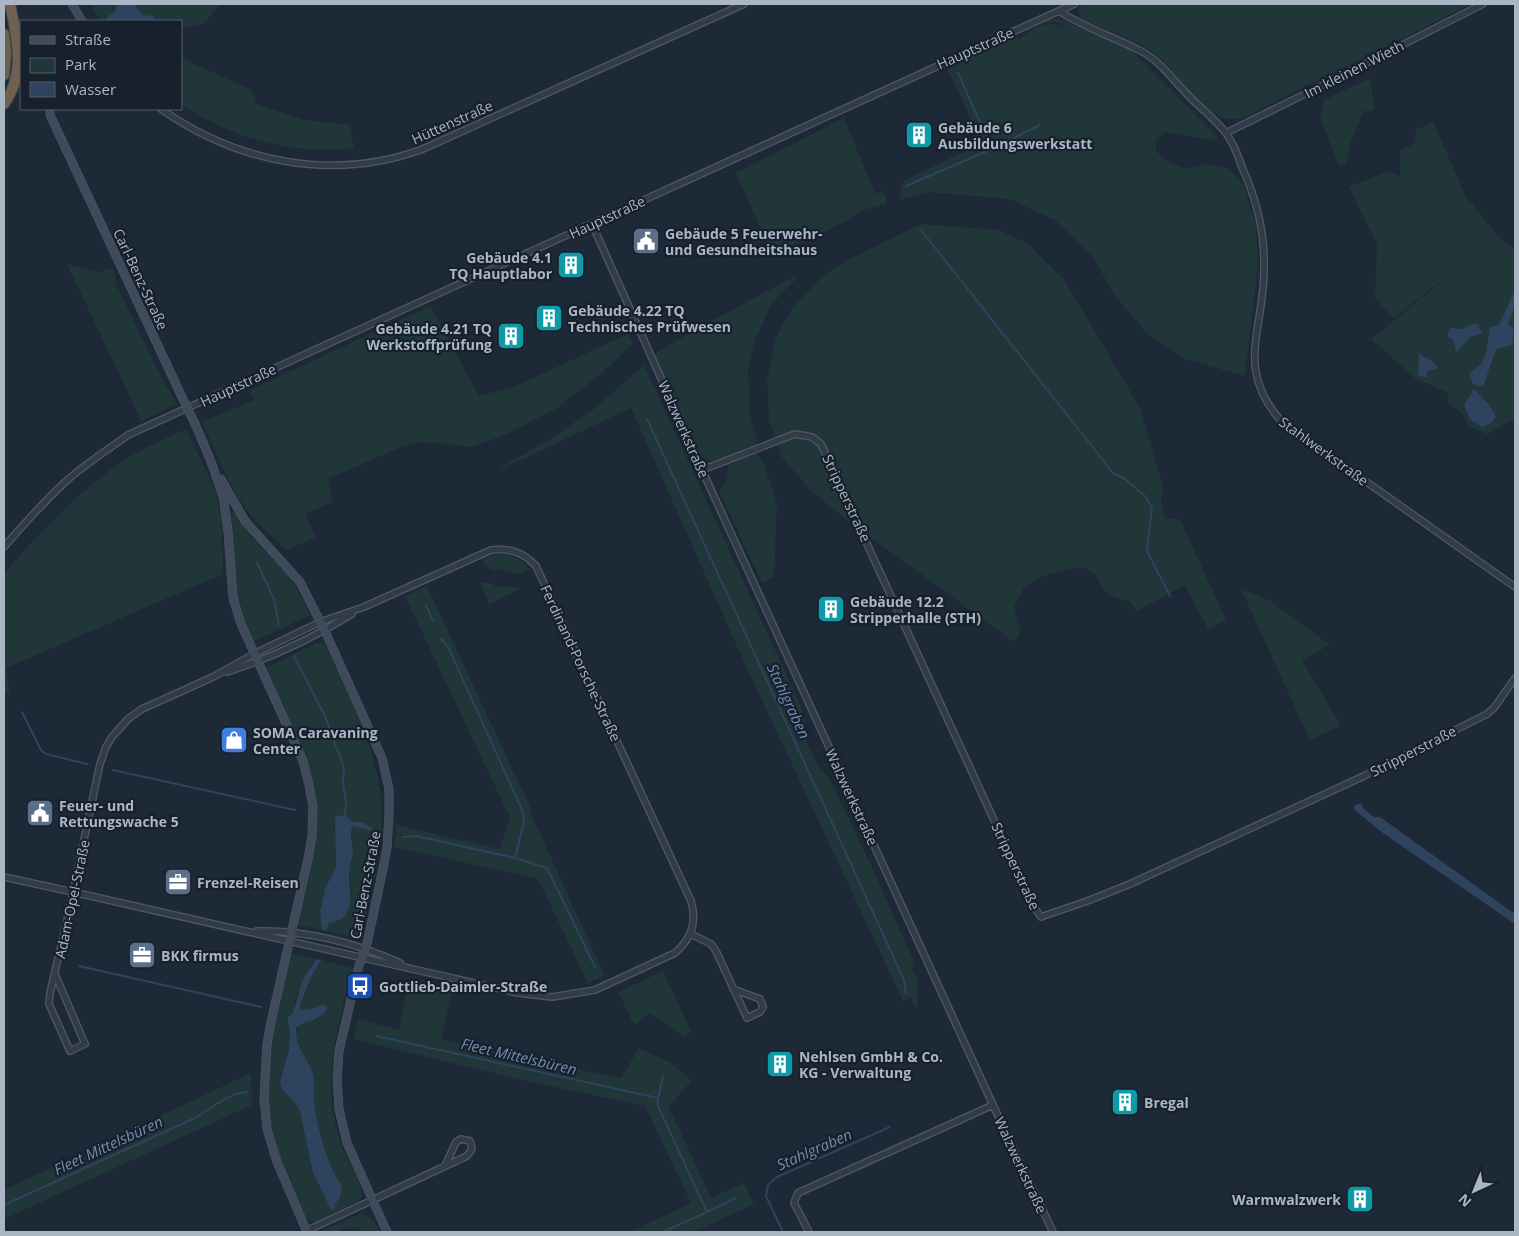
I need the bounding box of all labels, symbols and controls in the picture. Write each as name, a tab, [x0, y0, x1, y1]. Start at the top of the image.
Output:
legend	[20, 20, 182, 110]
street label: Hauptstraße	[934, 23, 1016, 73]
text: Straße	[65, 29, 111, 49]
street label: Im kleinen Wieth	[1301, 36, 1407, 102]
text: Park	[65, 54, 96, 74]
text: Wasser	[65, 79, 116, 99]
street label: Hüttenstraße	[408, 96, 496, 148]
place label: Gebäude 6 Ausbildungswerkstatt	[938, 118, 1092, 153]
building icon: Gebäude 6 Ausbildungswerkstatt	[904, 120, 934, 150]
street label: Hauptstraße	[566, 191, 648, 243]
place label: Gebäude 5 Feuerwehr- und Gesundheitshaus	[665, 224, 823, 259]
street label: Carl-Benz-Straße	[109, 225, 173, 333]
public building icon: Gebäude 5 Feuerwehr- und Gesundheitshaus	[631, 226, 661, 256]
place label: Gebäude 4.1 TQ Hauptlabor	[449, 248, 553, 283]
building icon: Gebäude 4.1 TQ Hauptlabor	[556, 250, 586, 280]
place label: Gebäude 4.22 TQ Technisches Prüfwesen	[568, 301, 731, 336]
building icon: Gebäude 4.22 TQ Technisches Prüfwesen	[534, 303, 564, 333]
place label: Gebäude 4.21 TQ Werkstoffprüfung	[366, 319, 492, 354]
building icon: Gebäude 4.21 TQ Werkstoffprüfung	[496, 321, 526, 351]
street label: Hauptstraße	[197, 359, 279, 411]
street label: Walzwerkstraße	[654, 377, 714, 481]
street label: Stahlwerkstraße	[1276, 412, 1373, 490]
street label: Stripperstraße	[818, 451, 876, 545]
street label: Ferdinand-Porsche-Straße	[536, 582, 626, 744]
place label: Gebäude 12.2 Stripperhalle (STH)	[850, 592, 981, 627]
building icon: Gebäude 12.2 Stripperhalle (STH)	[816, 594, 846, 624]
water label: Stahlgraben	[763, 660, 815, 742]
street label: Stripperstraße	[1367, 721, 1459, 781]
place label: SOMA Caravaning Center	[253, 723, 378, 758]
shop icon: SOMA Caravaning Center	[219, 725, 249, 755]
street label: Walzwerkstraße	[821, 746, 883, 848]
place label: Feuer- und Rettungswache 5	[59, 796, 179, 831]
public building icon: Feuer- und Rettungswache 5	[25, 798, 55, 828]
street label: Stripperstraße	[987, 819, 1045, 913]
street label: Carl-Benz-Straße	[345, 829, 385, 941]
street label: Adam-Opel-Straße	[50, 838, 94, 960]
office icon: Frenzel-Reisen	[163, 867, 193, 897]
place label: Frenzel-Reisen	[197, 873, 299, 892]
office icon: BKK firmus	[127, 940, 157, 970]
place label: BKK firmus	[161, 946, 239, 965]
bus stop icon: Gottlieb-Daimler-Straße	[345, 971, 375, 1001]
place label: Gottlieb-Daimler-Straße	[379, 977, 547, 996]
water label: Fleet Mittelsbüren	[459, 1033, 579, 1079]
place label: Nehlsen GmbH & Co. KG - Verwaltung	[799, 1047, 943, 1082]
building icon: Nehlsen GmbH & Co. KG - Verwaltung	[765, 1049, 795, 1079]
building icon: Bregal	[1110, 1087, 1140, 1117]
place label: Bregal	[1144, 1093, 1189, 1112]
water label: Fleet Mittelsbüren	[50, 1111, 166, 1179]
street label: Walzwerkstraße	[990, 1114, 1052, 1216]
water label: Stahlgraben	[773, 1124, 855, 1174]
north arrow	[1449, 1166, 1499, 1216]
building icon: Warmwalzwerk	[1345, 1184, 1375, 1214]
place label: Warmwalzwerk	[1232, 1190, 1341, 1209]
text: N	[1454, 1190, 1475, 1212]

